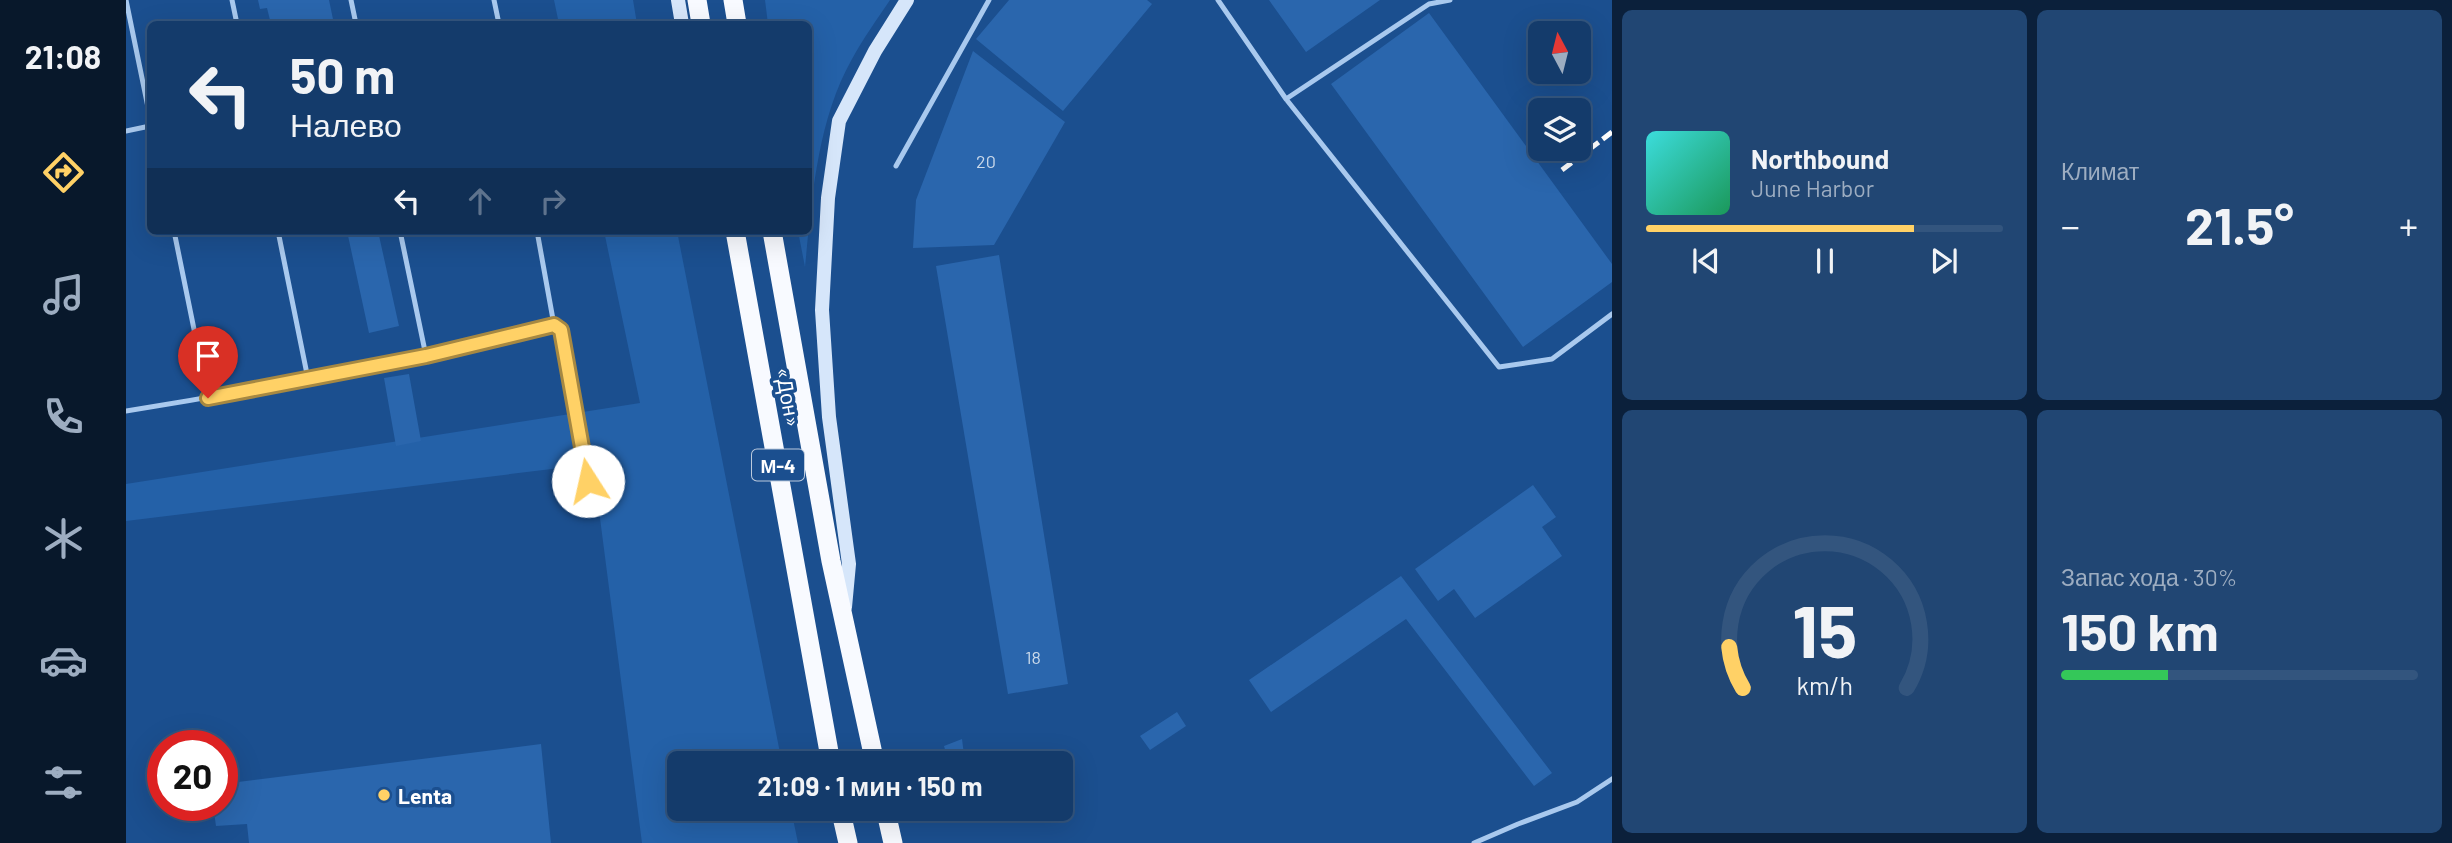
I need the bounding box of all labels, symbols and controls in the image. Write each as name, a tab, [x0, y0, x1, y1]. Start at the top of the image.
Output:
north arrow	[1528, 21, 1591, 84]
map controls	[1528, 21, 1591, 161]
text: 21:08	[25, 37, 101, 75]
text: 50 m	[290, 45, 395, 104]
icon: left	[175, 49, 266, 140]
button: layers	[1528, 98, 1591, 161]
text: Налево	[290, 105, 402, 143]
text: Northbound	[1751, 143, 1889, 174]
icon: directions	[39, 148, 88, 197]
house number: 20	[976, 150, 996, 172]
text: Климат	[2061, 157, 2139, 185]
text: June Harbor	[1751, 174, 1874, 202]
icon: left	[388, 182, 426, 220]
icon: ahead	[461, 182, 499, 220]
icon: right	[534, 182, 572, 220]
text: 21.5°	[2185, 193, 2294, 255]
text: −	[2061, 202, 2080, 248]
text: +	[2399, 202, 2418, 248]
icon: previous	[1687, 242, 1725, 280]
icon: pause	[1806, 242, 1844, 280]
icon: next	[1925, 242, 1963, 280]
icon: music	[39, 270, 88, 319]
pin	[178, 326, 238, 398]
icon: arrive	[189, 337, 227, 375]
street label: «Дон»	[771, 365, 807, 429]
icon: phone	[39, 392, 88, 441]
position arrow	[551, 444, 625, 518]
road number: М-4	[752, 450, 804, 480]
icon: climate	[39, 514, 88, 563]
text: Запас хода · 30%	[2061, 563, 2237, 591]
text: 15	[1792, 585, 1857, 673]
text: 150 km	[2061, 599, 2219, 661]
icon: car	[39, 636, 88, 685]
house number: 18	[1025, 646, 1041, 668]
text: km/h	[1796, 669, 1853, 699]
speed limit sign: 20	[147, 730, 238, 821]
icon: filters	[39, 758, 88, 807]
text: 21:09 · 1 мин · 150 m	[758, 770, 983, 801]
place label: Lenta	[398, 783, 452, 808]
marker: Lenta	[376, 787, 392, 803]

